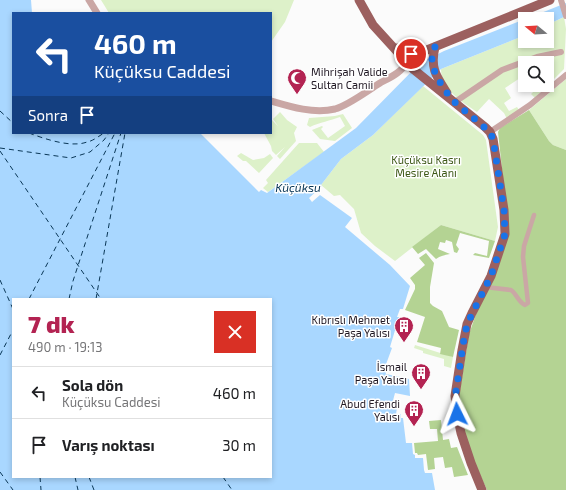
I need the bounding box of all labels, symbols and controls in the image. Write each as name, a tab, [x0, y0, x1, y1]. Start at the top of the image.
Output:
north arrow	[518, 12, 554, 48]
map controls	[518, 12, 554, 92]
text: 460 m	[94, 26, 177, 60]
icon: left	[28, 28, 80, 80]
pin	[394, 37, 428, 71]
icon: arrive	[400, 43, 422, 65]
button: search	[518, 56, 554, 92]
text: Küçüksu Caddesi	[94, 60, 231, 82]
place label: Mihrişah Valide Sultan Camii	[311, 65, 388, 91]
mosque icon: Mihrişah Valide Sultan Camii	[286, 67, 308, 95]
icon: arrive	[76, 104, 98, 126]
text: Sonra	[28, 106, 68, 124]
park label: Küçüksu Kasrı Mesire Alanı	[391, 153, 461, 179]
water label: Küçüksu	[275, 180, 321, 195]
text: 7 dk	[28, 309, 75, 338]
button: close	[214, 311, 256, 353]
place label: Kıbrıslı Mehmet Paşa Yalısı	[312, 313, 390, 340]
building icon: Kıbrıslı Mehmet Paşa Yalısı	[393, 315, 415, 343]
text: 490 m · 19:13	[28, 339, 103, 355]
place label: İsmail Paşa Yalısı	[355, 360, 408, 387]
building icon: İsmail Paşa Yalısı	[410, 362, 432, 390]
text: Sola dön	[62, 376, 123, 394]
icon: left	[28, 382, 50, 404]
text: 460 m	[213, 384, 256, 402]
position arrow	[436, 393, 478, 435]
text: Küçüksu Caddesi	[62, 394, 161, 410]
place label: Abud Efendi Yalısı	[340, 397, 400, 423]
building icon: Abud Efendi Yalısı	[403, 399, 425, 427]
icon: arrive	[28, 434, 50, 456]
text: Varış noktası	[62, 436, 155, 454]
text: 30 m	[222, 436, 256, 454]

